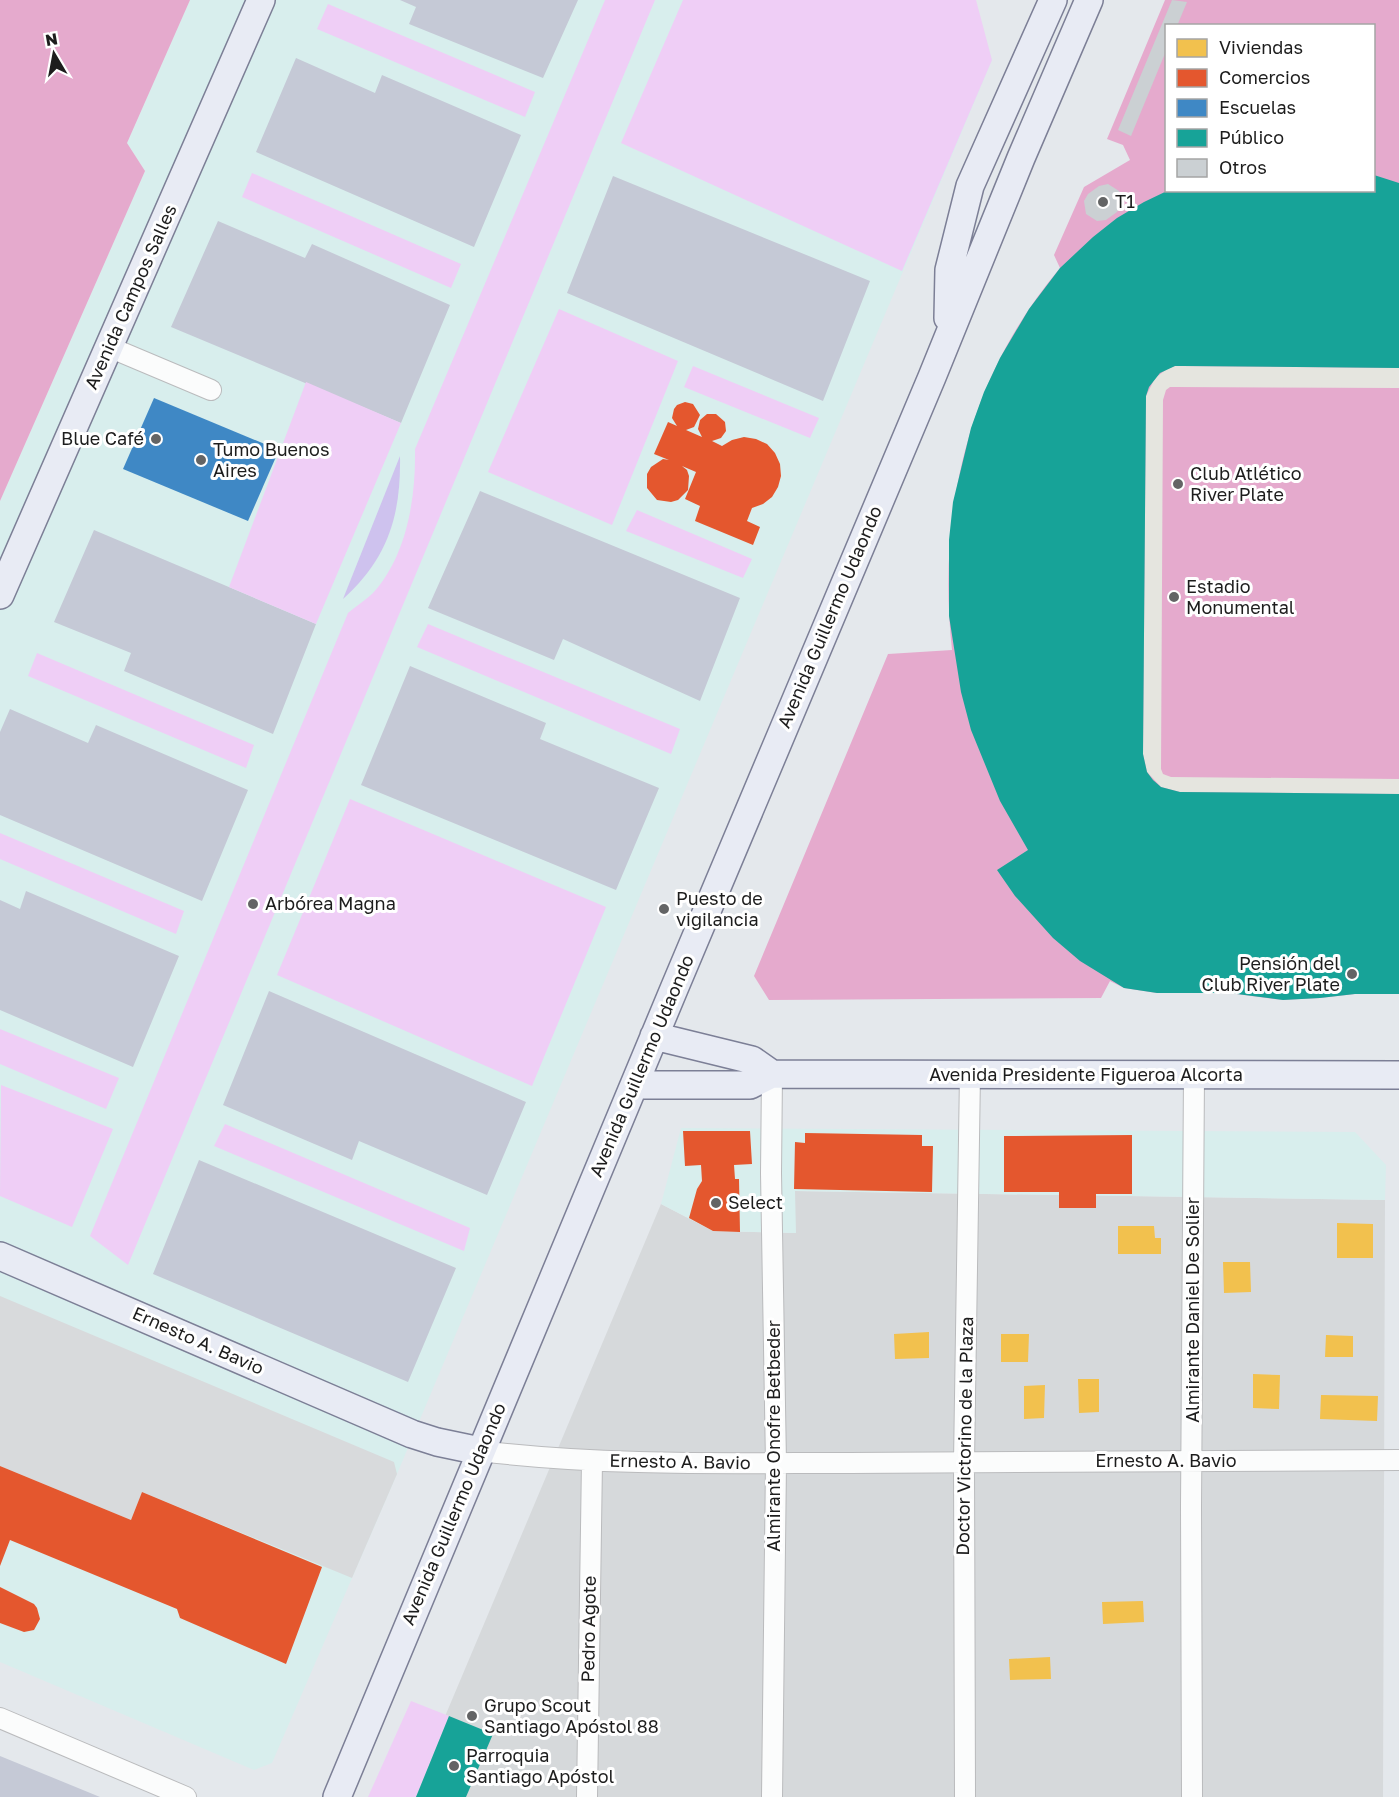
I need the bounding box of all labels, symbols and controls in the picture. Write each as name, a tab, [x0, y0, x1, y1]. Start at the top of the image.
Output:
north arrow	[24, 24, 84, 84]
legend	[1165, 24, 1375, 192]
text: N	[44, 28, 59, 50]
text: Viviendas	[1219, 36, 1303, 58]
text: Comercios	[1219, 66, 1310, 88]
text: Escuelas	[1219, 96, 1296, 118]
text: Público	[1219, 126, 1284, 148]
text: Otros	[1219, 156, 1267, 178]
place label: T1	[1115, 190, 1135, 212]
marker: T1	[1096, 195, 1110, 209]
street label: Avenida Campos Salles	[79, 201, 181, 392]
place label: Blue Café	[61, 427, 144, 449]
marker: Blue Café	[149, 432, 163, 446]
place label: Tumo Buenos Aires	[213, 438, 329, 481]
marker: Tumo Buenos Aires	[194, 453, 208, 467]
place label: Club Atlético River Plate	[1190, 462, 1302, 505]
marker: Club Atlético River Plate	[1171, 477, 1185, 491]
street label: Avenida Guillermo Udaondo	[772, 502, 886, 731]
place label: Estadio Monumental	[1186, 575, 1295, 618]
marker: Estadio Monumental	[1167, 590, 1181, 604]
place label: Puesto de vigilancia	[676, 887, 763, 930]
place label: Arbórea Magna	[265, 892, 396, 914]
marker: Arbórea Magna	[246, 897, 260, 911]
marker: Puesto de vigilancia	[657, 902, 671, 916]
street label: Avenida Guillermo Udaondo	[584, 951, 698, 1180]
place label: Pensión del Club River Plate	[1202, 952, 1340, 995]
marker: Pensión del Club River Plate	[1345, 967, 1359, 981]
street label: Avenida Presidente Figueroa Alcorta	[929, 1063, 1243, 1085]
place label: Select	[728, 1191, 783, 1213]
marker: Select	[709, 1196, 723, 1210]
street label: Almirante Daniel De Solier	[1181, 1197, 1203, 1423]
street label: Ernesto A. Bavio	[129, 1301, 267, 1379]
street label: Doctor Victorino de la Plaza	[951, 1316, 977, 1556]
street label: Almirante Onofre Betbeder	[762, 1320, 784, 1552]
street label: Avenida Guillermo Udaondo	[396, 1399, 510, 1628]
street label: Ernesto A. Bavio	[609, 1449, 751, 1473]
street label: Ernesto A. Bavio	[1095, 1449, 1237, 1471]
street label: Pedro Agote	[576, 1575, 600, 1682]
place label: Grupo Scout Santiago Apóstol 88	[484, 1694, 659, 1737]
marker: Grupo Scout Santiago Apóstol 88	[465, 1709, 479, 1723]
place label: Parroquia Santiago Apóstol	[466, 1744, 615, 1787]
marker: Parroquia Santiago Apóstol	[447, 1759, 461, 1773]

